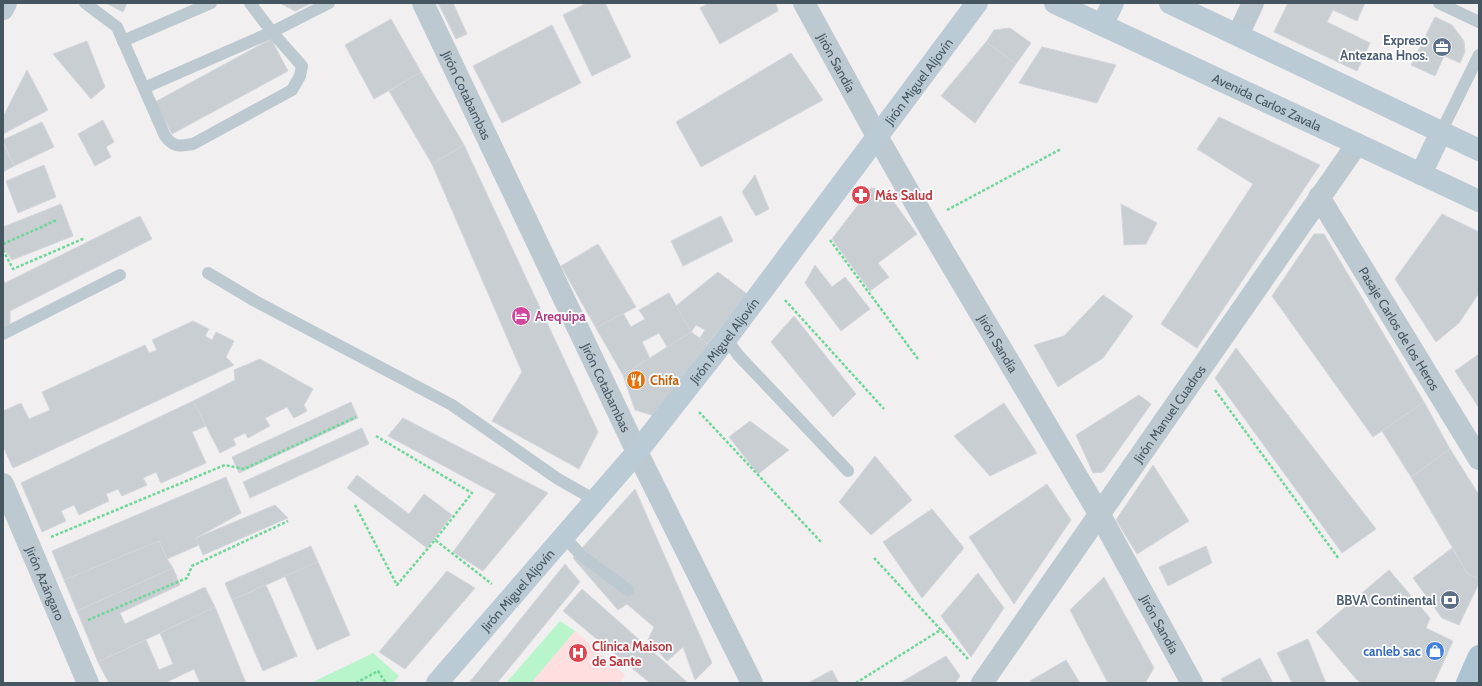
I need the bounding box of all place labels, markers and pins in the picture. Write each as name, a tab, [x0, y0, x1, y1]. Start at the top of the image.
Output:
place label: Expreso Antezana Hnos.	[1340, 32, 1429, 63]
office icon: Expreso Antezana Hnos.	[1431, 36, 1453, 58]
pharmacy icon: Más Salud	[850, 184, 872, 206]
place label: Más Salud	[875, 187, 933, 203]
hotel icon: Arequipa	[510, 305, 532, 327]
place label: Arequipa	[535, 308, 586, 324]
restaurant icon: Chifa	[625, 369, 647, 391]
place label: Chifa	[650, 372, 680, 388]
bank icon: BBVA Continental	[1439, 589, 1461, 611]
place label: BBVA Continental	[1336, 592, 1437, 608]
place label: Clínica Maison de Sante	[592, 638, 673, 669]
shop icon: canleb sac	[1424, 640, 1446, 662]
hospital icon: Clínica Maison de Sante	[567, 642, 589, 664]
place label: canleb sac	[1363, 643, 1421, 659]

